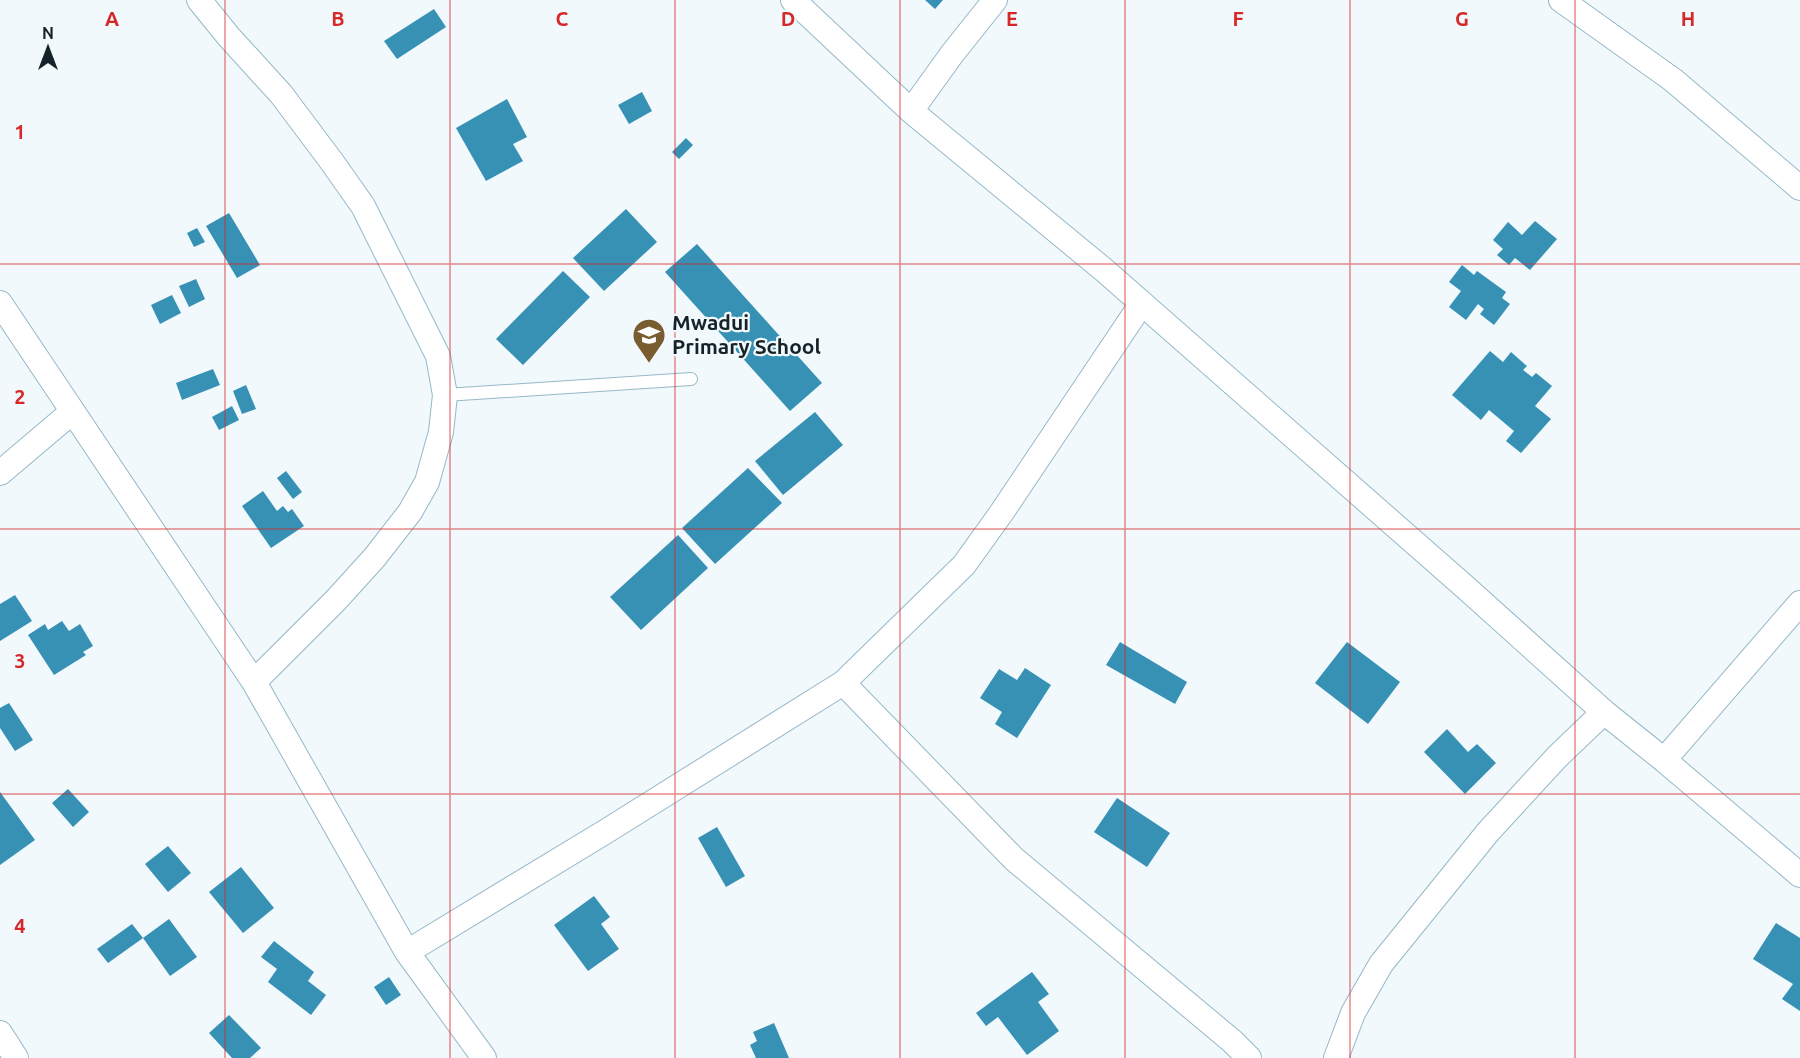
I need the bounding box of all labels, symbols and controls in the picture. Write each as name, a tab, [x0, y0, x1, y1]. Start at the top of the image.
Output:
text: A	[105, 7, 119, 30]
text: B	[331, 7, 345, 30]
text: C	[556, 7, 569, 30]
text: D	[781, 7, 795, 30]
text: E	[1006, 7, 1018, 30]
text: F	[1232, 7, 1244, 30]
text: G	[1455, 7, 1469, 30]
text: H	[1681, 7, 1695, 30]
north arrow	[18, 18, 78, 78]
text: N	[42, 24, 54, 42]
text: 1	[14, 120, 26, 143]
place label: Mwadui Primary School	[672, 310, 821, 358]
school or university icon: Mwadui Primary School	[631, 317, 667, 364]
text: 2	[14, 385, 26, 408]
text: 3	[14, 649, 26, 672]
text: 4	[14, 914, 26, 937]

